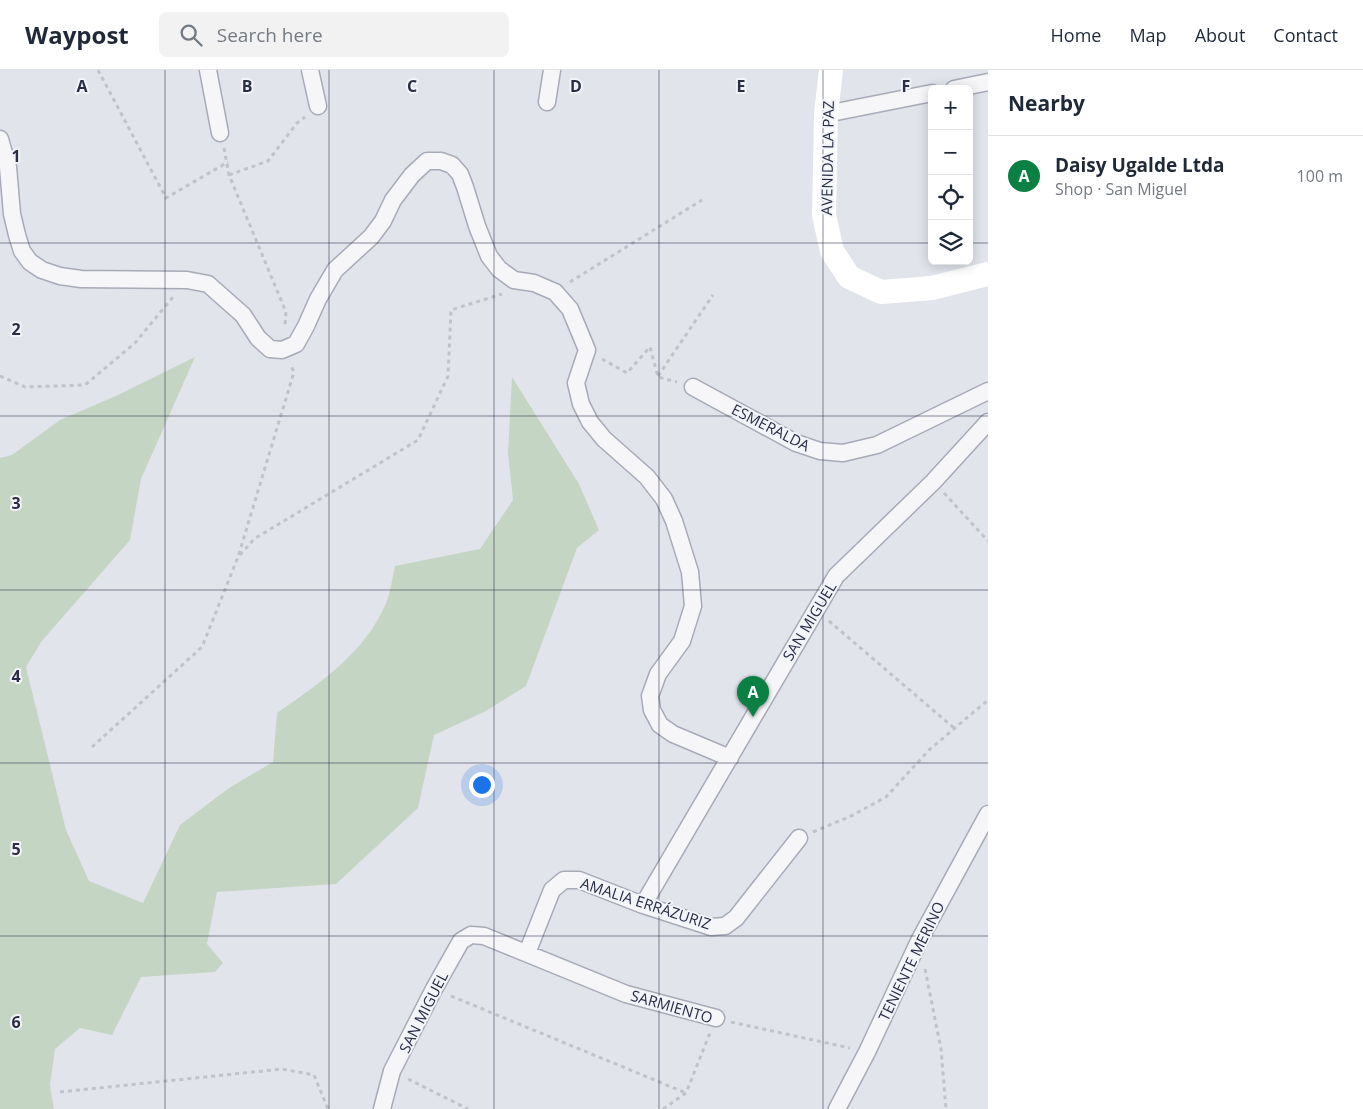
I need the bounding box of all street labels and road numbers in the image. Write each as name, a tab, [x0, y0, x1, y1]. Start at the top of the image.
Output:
street label: AVENIDA LA PAZ	[816, 100, 838, 216]
street label: ESMERALDA	[728, 399, 814, 456]
street label: SAN MIGUEL	[778, 578, 840, 664]
street label: AMALIA ERRÁZURIZ	[578, 873, 714, 933]
street label: TENIENTE MERINO	[873, 898, 949, 1024]
street label: SAN MIGUEL	[394, 968, 452, 1056]
street label: SARMIENTO	[629, 985, 715, 1027]

